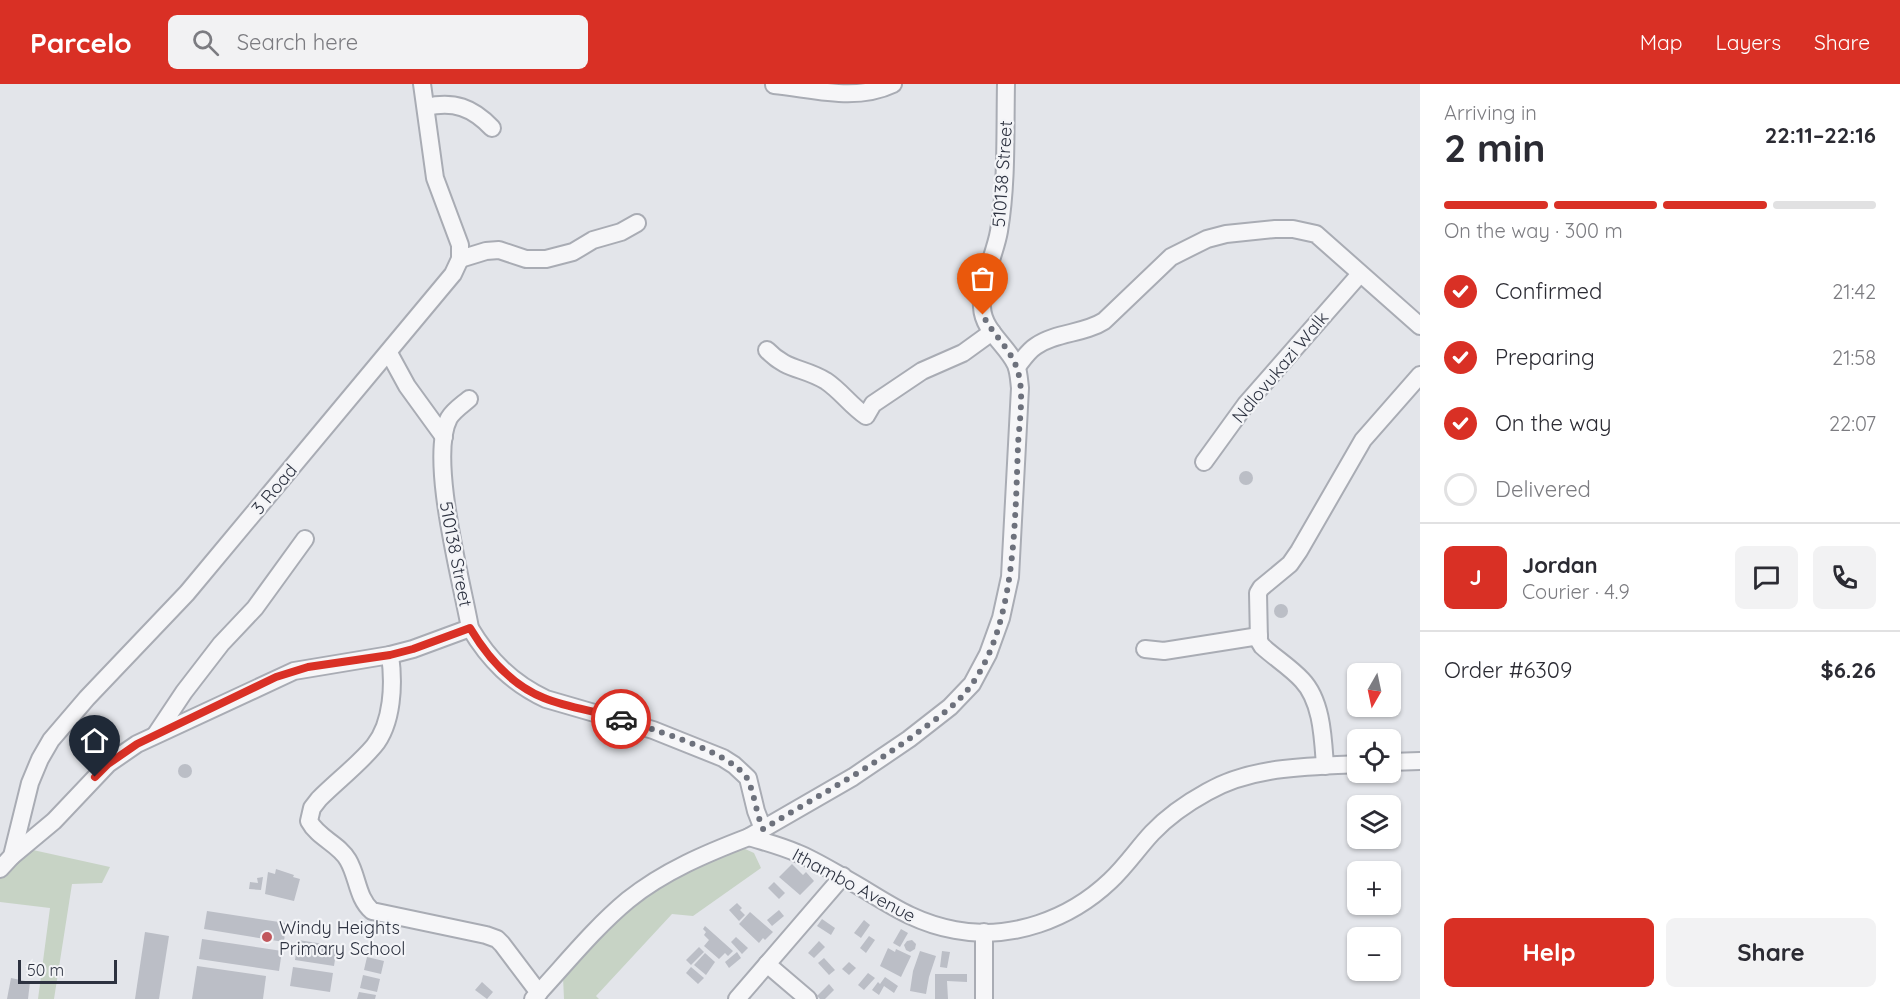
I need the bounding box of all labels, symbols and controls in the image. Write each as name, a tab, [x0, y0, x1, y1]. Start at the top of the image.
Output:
search box	[168, 15, 588, 69]
text: Parcelo	[30, 25, 132, 60]
icon: search	[189, 26, 222, 59]
text: Search here	[237, 28, 358, 56]
text: Map	[1640, 29, 1683, 55]
text: Layers	[1716, 29, 1781, 55]
text: Share	[1814, 29, 1870, 55]
text: Arriving in	[1444, 100, 1537, 125]
street label: 510138 Street	[987, 120, 1017, 228]
text: 22:11–22:16	[1765, 121, 1876, 149]
text: 2 min	[1444, 123, 1546, 172]
text: On the way · 300 m	[1444, 218, 1623, 243]
pin	[957, 253, 1008, 315]
icon: bag	[966, 262, 999, 295]
icon: check	[1444, 275, 1477, 308]
text: Confirmed	[1495, 277, 1602, 305]
text: 21:42	[1832, 279, 1876, 304]
street label: Ndlovukazi Walk	[1227, 307, 1333, 427]
icon: check	[1444, 341, 1477, 374]
text: Preparing	[1495, 343, 1595, 371]
text: 21:58	[1832, 345, 1876, 370]
icon: check	[1444, 407, 1477, 440]
text: On the way	[1495, 409, 1611, 437]
text: 22:07	[1829, 411, 1876, 436]
street label: 3 Road	[246, 459, 302, 519]
text: Delivered	[1495, 475, 1591, 503]
street label: 510138 Street	[434, 499, 478, 609]
button: chat	[1735, 546, 1798, 609]
button: phone	[1813, 546, 1876, 609]
text: Jordan	[1522, 551, 1598, 579]
text: J	[1469, 563, 1482, 591]
text: Courier · 4.9	[1522, 579, 1630, 604]
text: Order #6309	[1444, 656, 1572, 684]
text: $6.26	[1821, 656, 1876, 684]
north arrow	[1347, 663, 1401, 717]
map controls	[1347, 663, 1401, 981]
courier	[591, 689, 651, 749]
icon: car	[605, 703, 638, 736]
pin	[69, 715, 120, 777]
icon: home	[78, 724, 111, 757]
button: locate	[1347, 729, 1401, 783]
button: layers	[1347, 795, 1401, 849]
street label: Ithambo Avenue	[788, 843, 920, 927]
button: +	[1347, 861, 1401, 915]
place label: Windy Heights Primary School	[279, 916, 405, 960]
button: Help	[1444, 918, 1654, 987]
button: Share	[1666, 918, 1876, 987]
button: −	[1347, 927, 1401, 981]
marker: Windy Heights Primary School	[260, 930, 274, 944]
scale bar	[18, 957, 117, 984]
text: 50 m	[27, 960, 64, 980]

